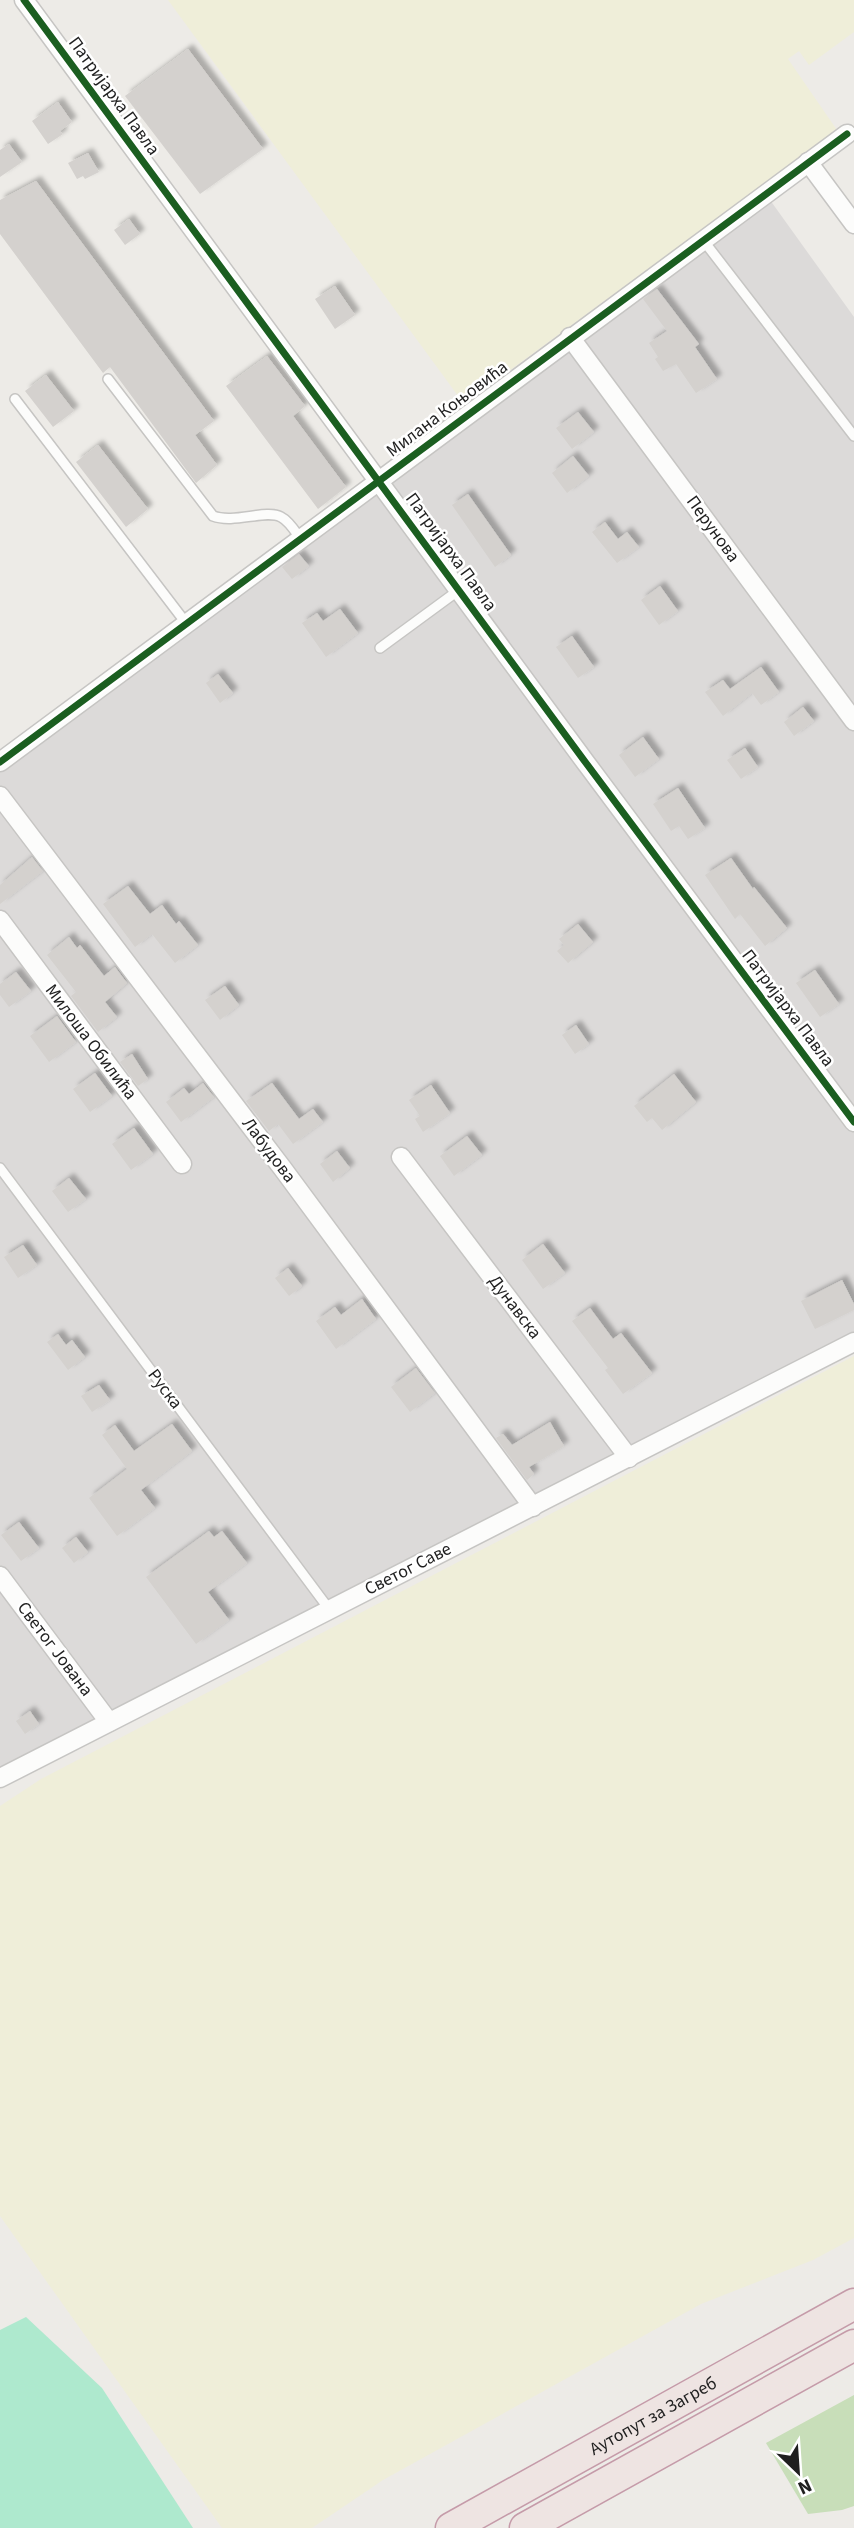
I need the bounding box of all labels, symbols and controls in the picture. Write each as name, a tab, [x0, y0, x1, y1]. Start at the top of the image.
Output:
street label: Патријарха Павла	[62, 32, 166, 160]
street label: Милана Коњовића	[381, 355, 513, 463]
street label: Патријарха Павла	[399, 488, 503, 616]
street label: Перунова	[680, 491, 746, 567]
street label: Патријарха Павла	[736, 944, 840, 1072]
street label: Милоша Обилића	[39, 979, 143, 1105]
street label: Лабудова	[236, 1112, 302, 1188]
street label: Дунавска	[483, 1270, 547, 1344]
street label: Руска	[142, 1364, 188, 1414]
street label: Светог Саве	[360, 1536, 456, 1602]
street label: Светог Јована	[11, 1596, 99, 1702]
street label: Аутопут за Загреб	[585, 2370, 721, 2461]
north arrow	[763, 2437, 833, 2507]
text: N	[793, 2471, 816, 2501]

